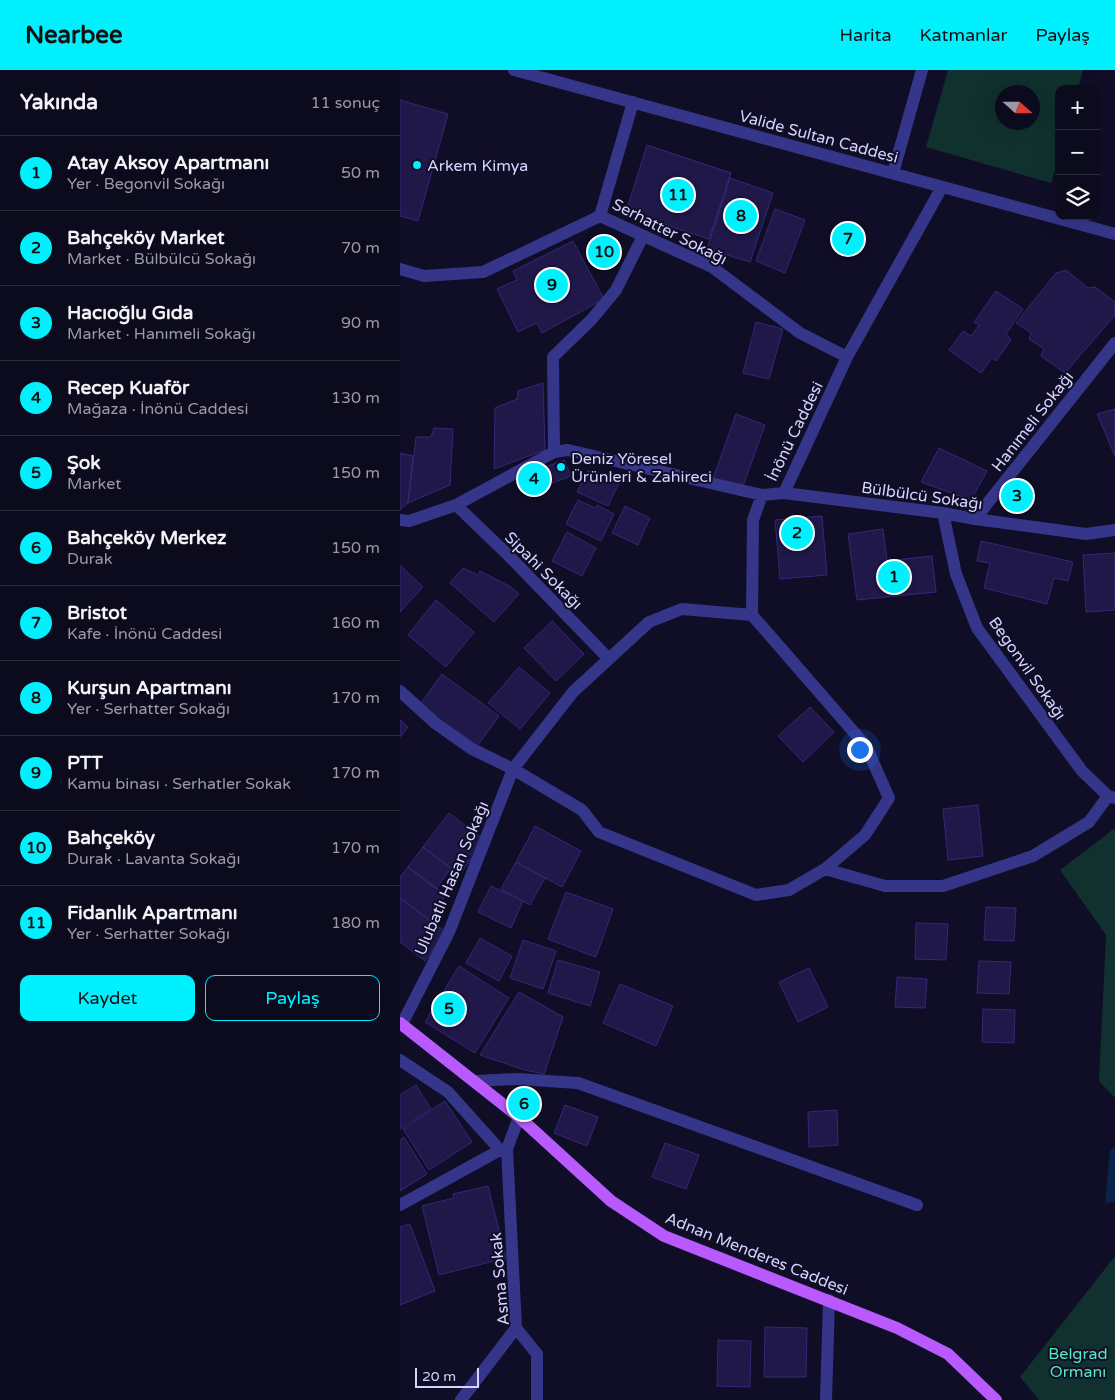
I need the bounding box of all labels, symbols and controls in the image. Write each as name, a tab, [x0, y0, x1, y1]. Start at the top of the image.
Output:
text: Nearbee	[25, 21, 123, 50]
text: Harita	[839, 24, 892, 46]
text: Katmanlar	[920, 24, 1008, 46]
text: Paylaş	[1036, 24, 1090, 46]
north arrow	[995, 85, 1040, 130]
map controls	[1055, 85, 1100, 220]
button: +	[1055, 85, 1100, 130]
text: Yakında	[20, 90, 98, 115]
text: 11 sonuç	[310, 93, 380, 113]
street label: Valide Sultan Caddesi	[737, 106, 901, 168]
button: −	[1055, 130, 1100, 175]
text: Atay Aksoy Apartmanı	[67, 152, 269, 174]
place label: Arkem Kimya	[427, 156, 528, 176]
marker: Arkem Kimya	[411, 159, 423, 171]
text: 1	[31, 163, 41, 183]
text: 50 m	[341, 163, 380, 183]
text: Yer · Begonvil Sokağı	[67, 174, 225, 194]
button: layers	[1055, 175, 1100, 220]
pin: 11	[662, 176, 694, 214]
street label: Serhatter Sokağı	[609, 194, 730, 269]
pin: 8	[725, 197, 757, 235]
pin: 7	[832, 220, 864, 258]
text: Bahçeköy Market	[67, 227, 224, 249]
pin: 10	[588, 233, 620, 271]
text: 2	[31, 238, 41, 258]
text: 70 m	[341, 238, 380, 258]
text: Market · Bülbülcü Sokağı	[67, 249, 256, 269]
pin: 9	[536, 266, 568, 304]
text: Hacıoğlu Gıda	[67, 302, 193, 324]
text: 3	[31, 313, 41, 333]
text: 90 m	[341, 313, 380, 333]
text: Market · Hanımeli Sokağı	[67, 324, 256, 344]
street label: Hanımeli Sokağı	[987, 367, 1078, 476]
text: Recep Kuaför	[67, 377, 189, 399]
street label: İnönü Caddesi	[762, 378, 828, 485]
text: 4	[31, 388, 41, 408]
text: 130 m	[331, 388, 380, 408]
text: Mağaza · İnönü Caddesi	[67, 399, 248, 419]
place label: Deniz Yöresel Ürünleri & Zahireci	[571, 449, 712, 487]
text: Şok	[67, 452, 101, 474]
pin: 4	[518, 460, 550, 498]
marker: Deniz Yöresel Ürünleri & Zahireci	[555, 461, 567, 473]
text: 5	[31, 463, 41, 483]
text: 150 m	[331, 463, 380, 483]
text: Market	[67, 474, 121, 494]
pin: 3	[1001, 477, 1033, 515]
street label: Bülbülcü Sokağı	[860, 478, 984, 514]
pin: 2	[781, 514, 813, 552]
text: Bahçeköy Merkez	[67, 527, 227, 549]
street label: Sipahi Sokağı	[500, 528, 586, 614]
text: 6	[31, 538, 41, 558]
text: 150 m	[331, 538, 380, 558]
text: Durak	[67, 549, 112, 569]
pin: 1	[878, 558, 910, 596]
text: Bristot	[67, 602, 127, 624]
text: 7	[31, 613, 41, 633]
text: 160 m	[331, 613, 380, 633]
street label: Begonvil Sokağı	[984, 613, 1070, 724]
text: Kafe · İnönü Caddesi	[67, 624, 222, 644]
text: Kurşun Apartmanı	[67, 677, 231, 699]
text: 8	[31, 688, 41, 708]
text: 170 m	[331, 688, 380, 708]
text: Yer · Serhatter Sokağı	[67, 699, 230, 719]
your location	[847, 737, 873, 763]
text: PTT	[67, 752, 103, 774]
text: 9	[31, 763, 41, 783]
text: 170 m	[331, 763, 380, 783]
text: Kamu binası · Serhatler Sokak	[67, 774, 291, 794]
street label: Ulubatlı Hasan Sokağı	[410, 798, 493, 959]
text: Bahçeköy	[67, 827, 155, 849]
text: 10	[26, 838, 46, 858]
text: 170 m	[331, 838, 380, 858]
text: Durak · Lavanta Sokağı	[67, 849, 240, 869]
text: Fidanlık Apartmanı	[67, 902, 237, 924]
text: 11	[26, 913, 46, 933]
text: 180 m	[331, 913, 380, 933]
text: Yer · Serhatter Sokağı	[67, 924, 230, 944]
button: Kaydet	[20, 975, 195, 1021]
button: Paylaş	[205, 975, 380, 1021]
pin: 5	[433, 990, 465, 1028]
pin: 6	[508, 1085, 540, 1123]
street label: Adnan Menderes Caddesi	[662, 1208, 851, 1300]
street label: Asma Sokak	[486, 1231, 514, 1326]
park label: Belgrad Ormanı	[1048, 1344, 1108, 1382]
scale bar	[415, 1365, 479, 1388]
text: 20 m	[422, 1368, 456, 1385]

